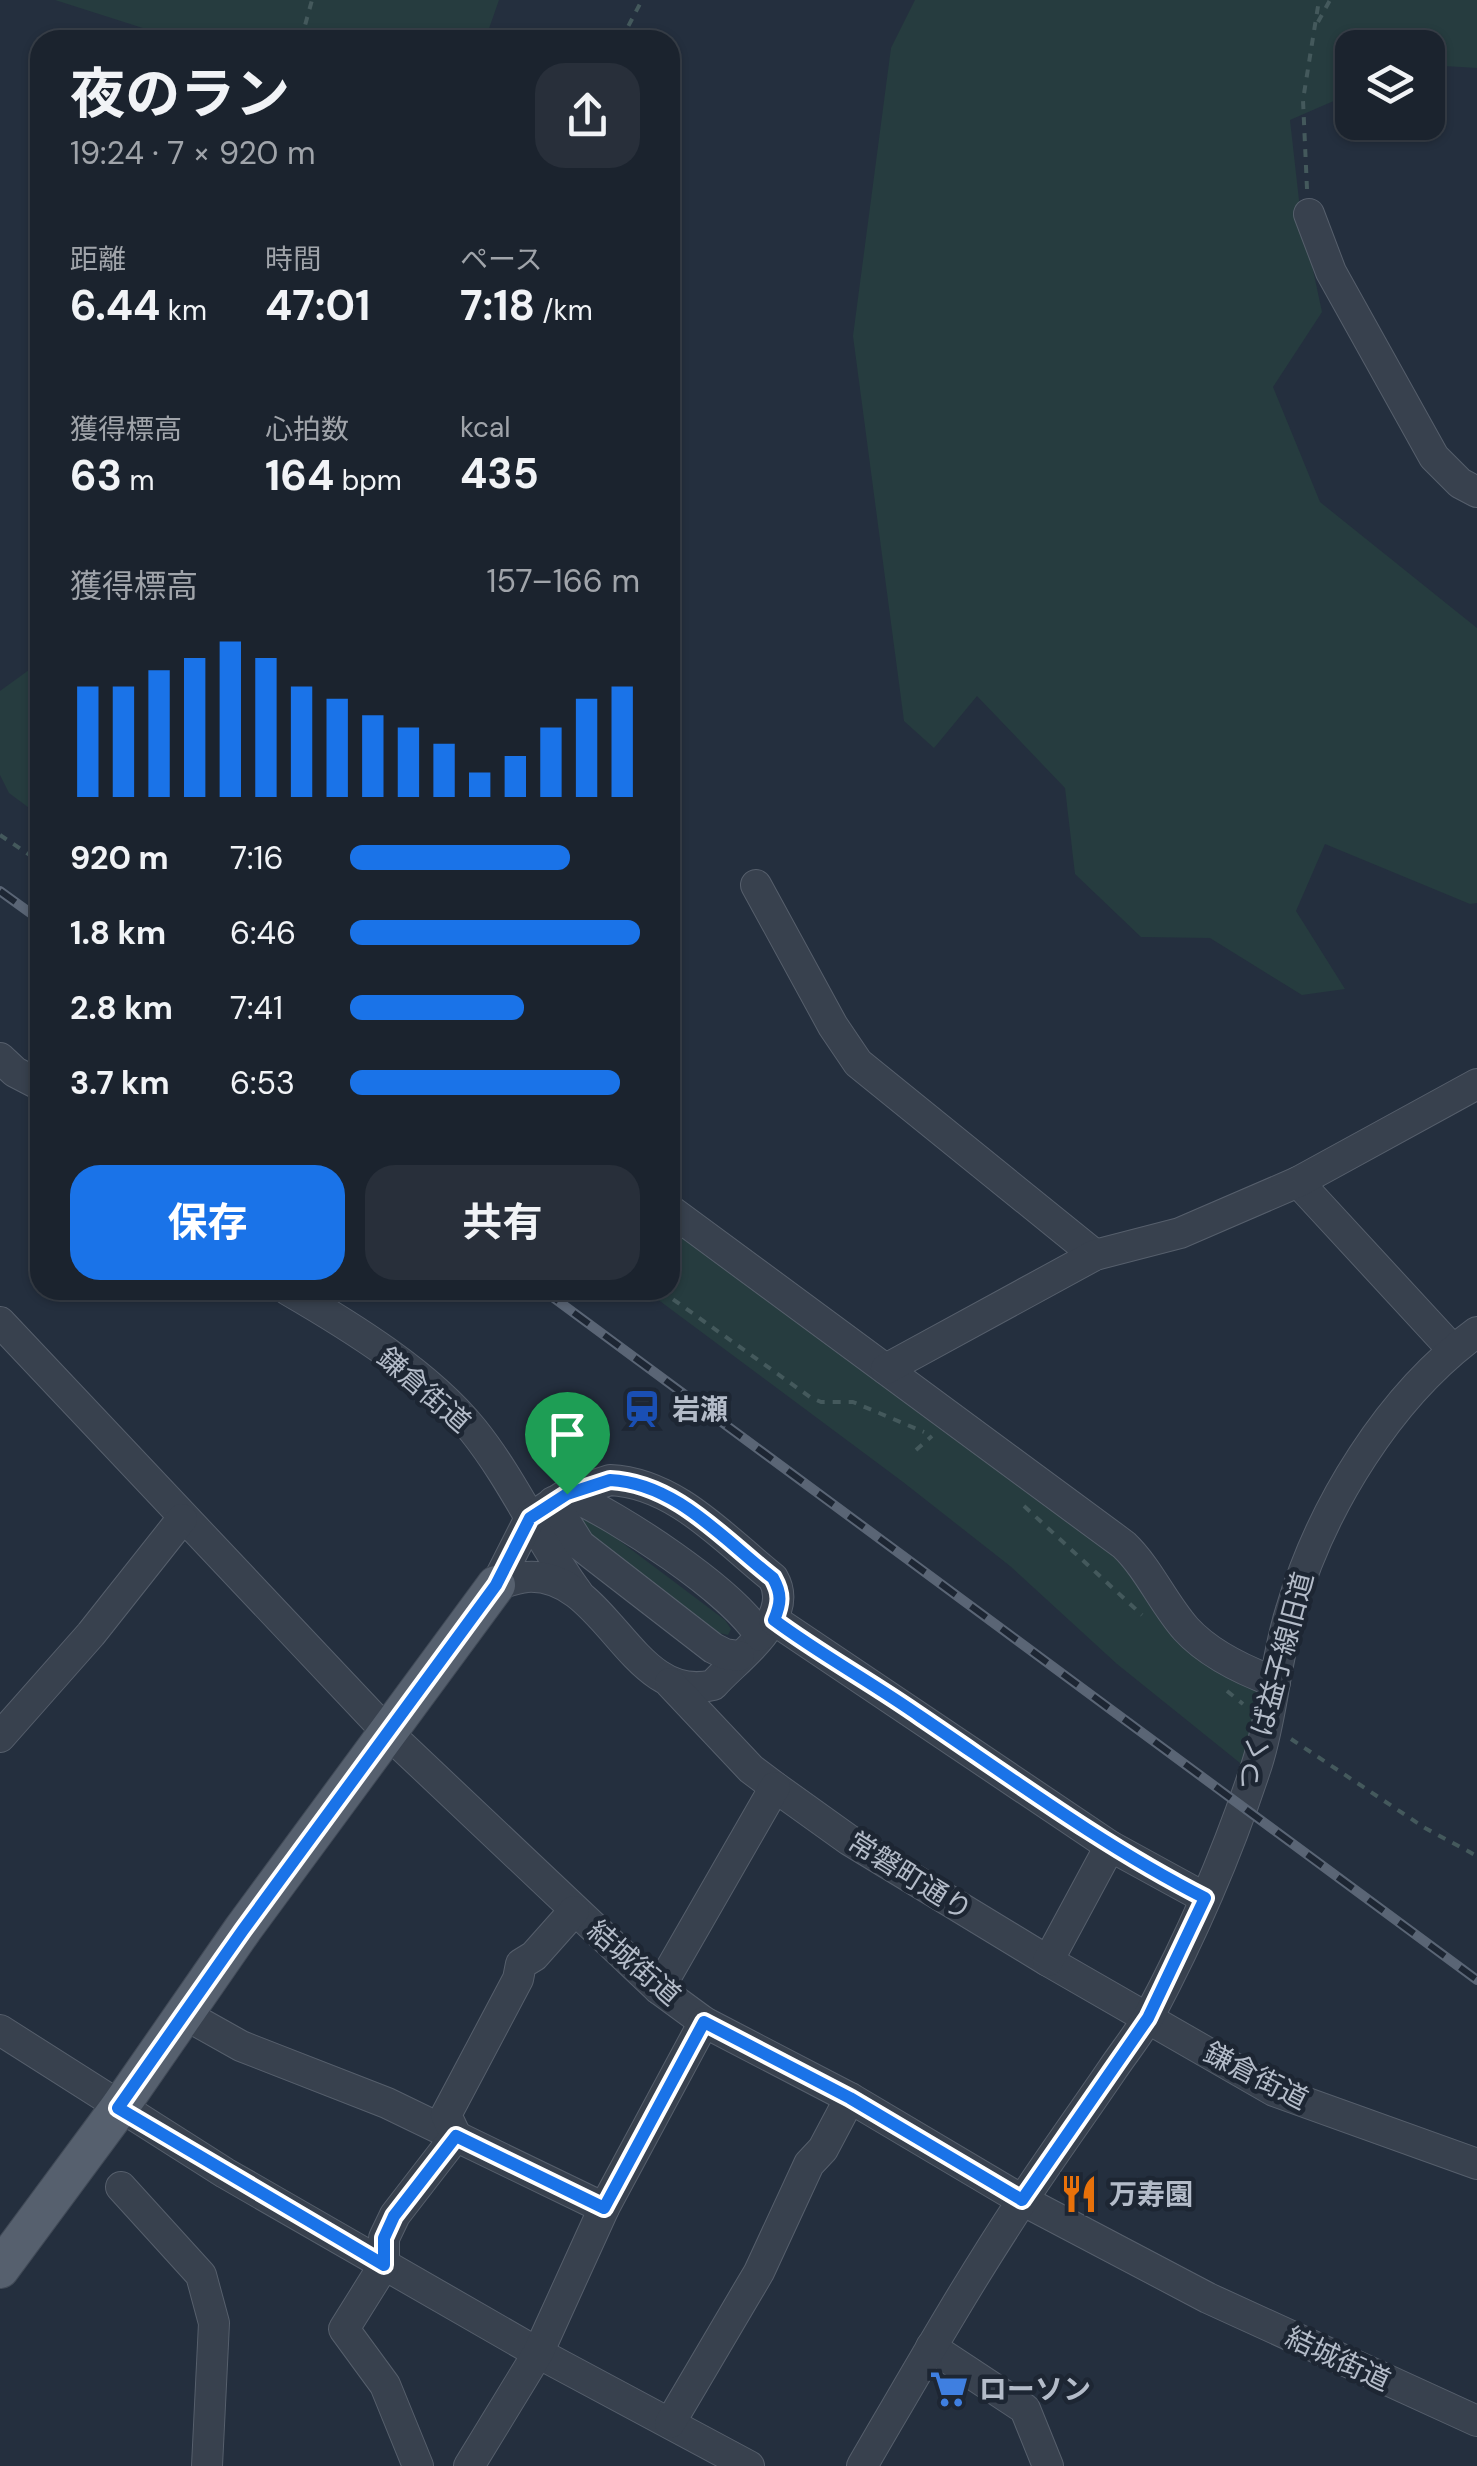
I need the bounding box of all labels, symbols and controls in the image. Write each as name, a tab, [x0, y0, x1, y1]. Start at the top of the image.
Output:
map controls	[1335, 30, 1445, 140]
button: layers	[1335, 30, 1445, 140]
text: 夜のラン	[70, 58, 290, 130]
button: share	[535, 63, 640, 168]
text: 19:24 · 7 × 920 m	[70, 132, 316, 174]
text: 距離	[70, 241, 126, 278]
text: 時間	[265, 241, 321, 278]
text: ペース	[460, 241, 543, 278]
text: 6.44	[70, 278, 160, 333]
text: 47:01	[265, 278, 370, 333]
text: 7:18	[460, 278, 535, 333]
text: km	[160, 292, 207, 329]
text: /km	[535, 292, 593, 329]
text: kcal	[460, 409, 511, 446]
text: 獲得標高	[70, 411, 182, 448]
text: 心拍数	[265, 411, 349, 448]
text: 435	[460, 446, 539, 501]
text: 63	[70, 448, 122, 503]
text: 164	[265, 448, 334, 503]
text: m	[122, 462, 154, 499]
text: bpm	[334, 462, 402, 499]
text: 157–166 m	[486, 560, 640, 602]
text: 獲得標高	[70, 565, 198, 607]
text: 920 m	[70, 837, 169, 879]
text: 7:16	[230, 837, 284, 879]
text: 1.8 km	[70, 912, 166, 954]
text: 6:46	[230, 912, 296, 954]
text: 2.8 km	[70, 987, 173, 1029]
text: 7:41	[230, 987, 283, 1029]
text: 3.7 km	[70, 1062, 170, 1104]
text: 6:53	[230, 1062, 295, 1104]
button: 保存	[70, 1165, 345, 1280]
button: 共有	[365, 1165, 640, 1280]
street label: 鎌倉街道	[370, 1339, 478, 1441]
station icon: 岩瀬	[621, 1388, 663, 1430]
place label: 岩瀬	[672, 1391, 728, 1428]
pin	[525, 1392, 610, 1495]
icon: arrive	[540, 1407, 595, 1462]
street label: つくば益子線旧道	[1228, 1568, 1322, 1794]
street label: 常磐町通り	[841, 1823, 979, 1929]
street label: 結城街道	[580, 1912, 688, 2014]
street label: 鎌倉街道	[1198, 2034, 1314, 2118]
restaurant icon: 万寿園	[1058, 2173, 1100, 2215]
place label: 万寿園	[1109, 2176, 1193, 2213]
street label: 結城街道	[1279, 2319, 1397, 2399]
supermarket icon: ローソン	[928, 2368, 970, 2410]
place label: ローソン	[979, 2371, 1091, 2408]

